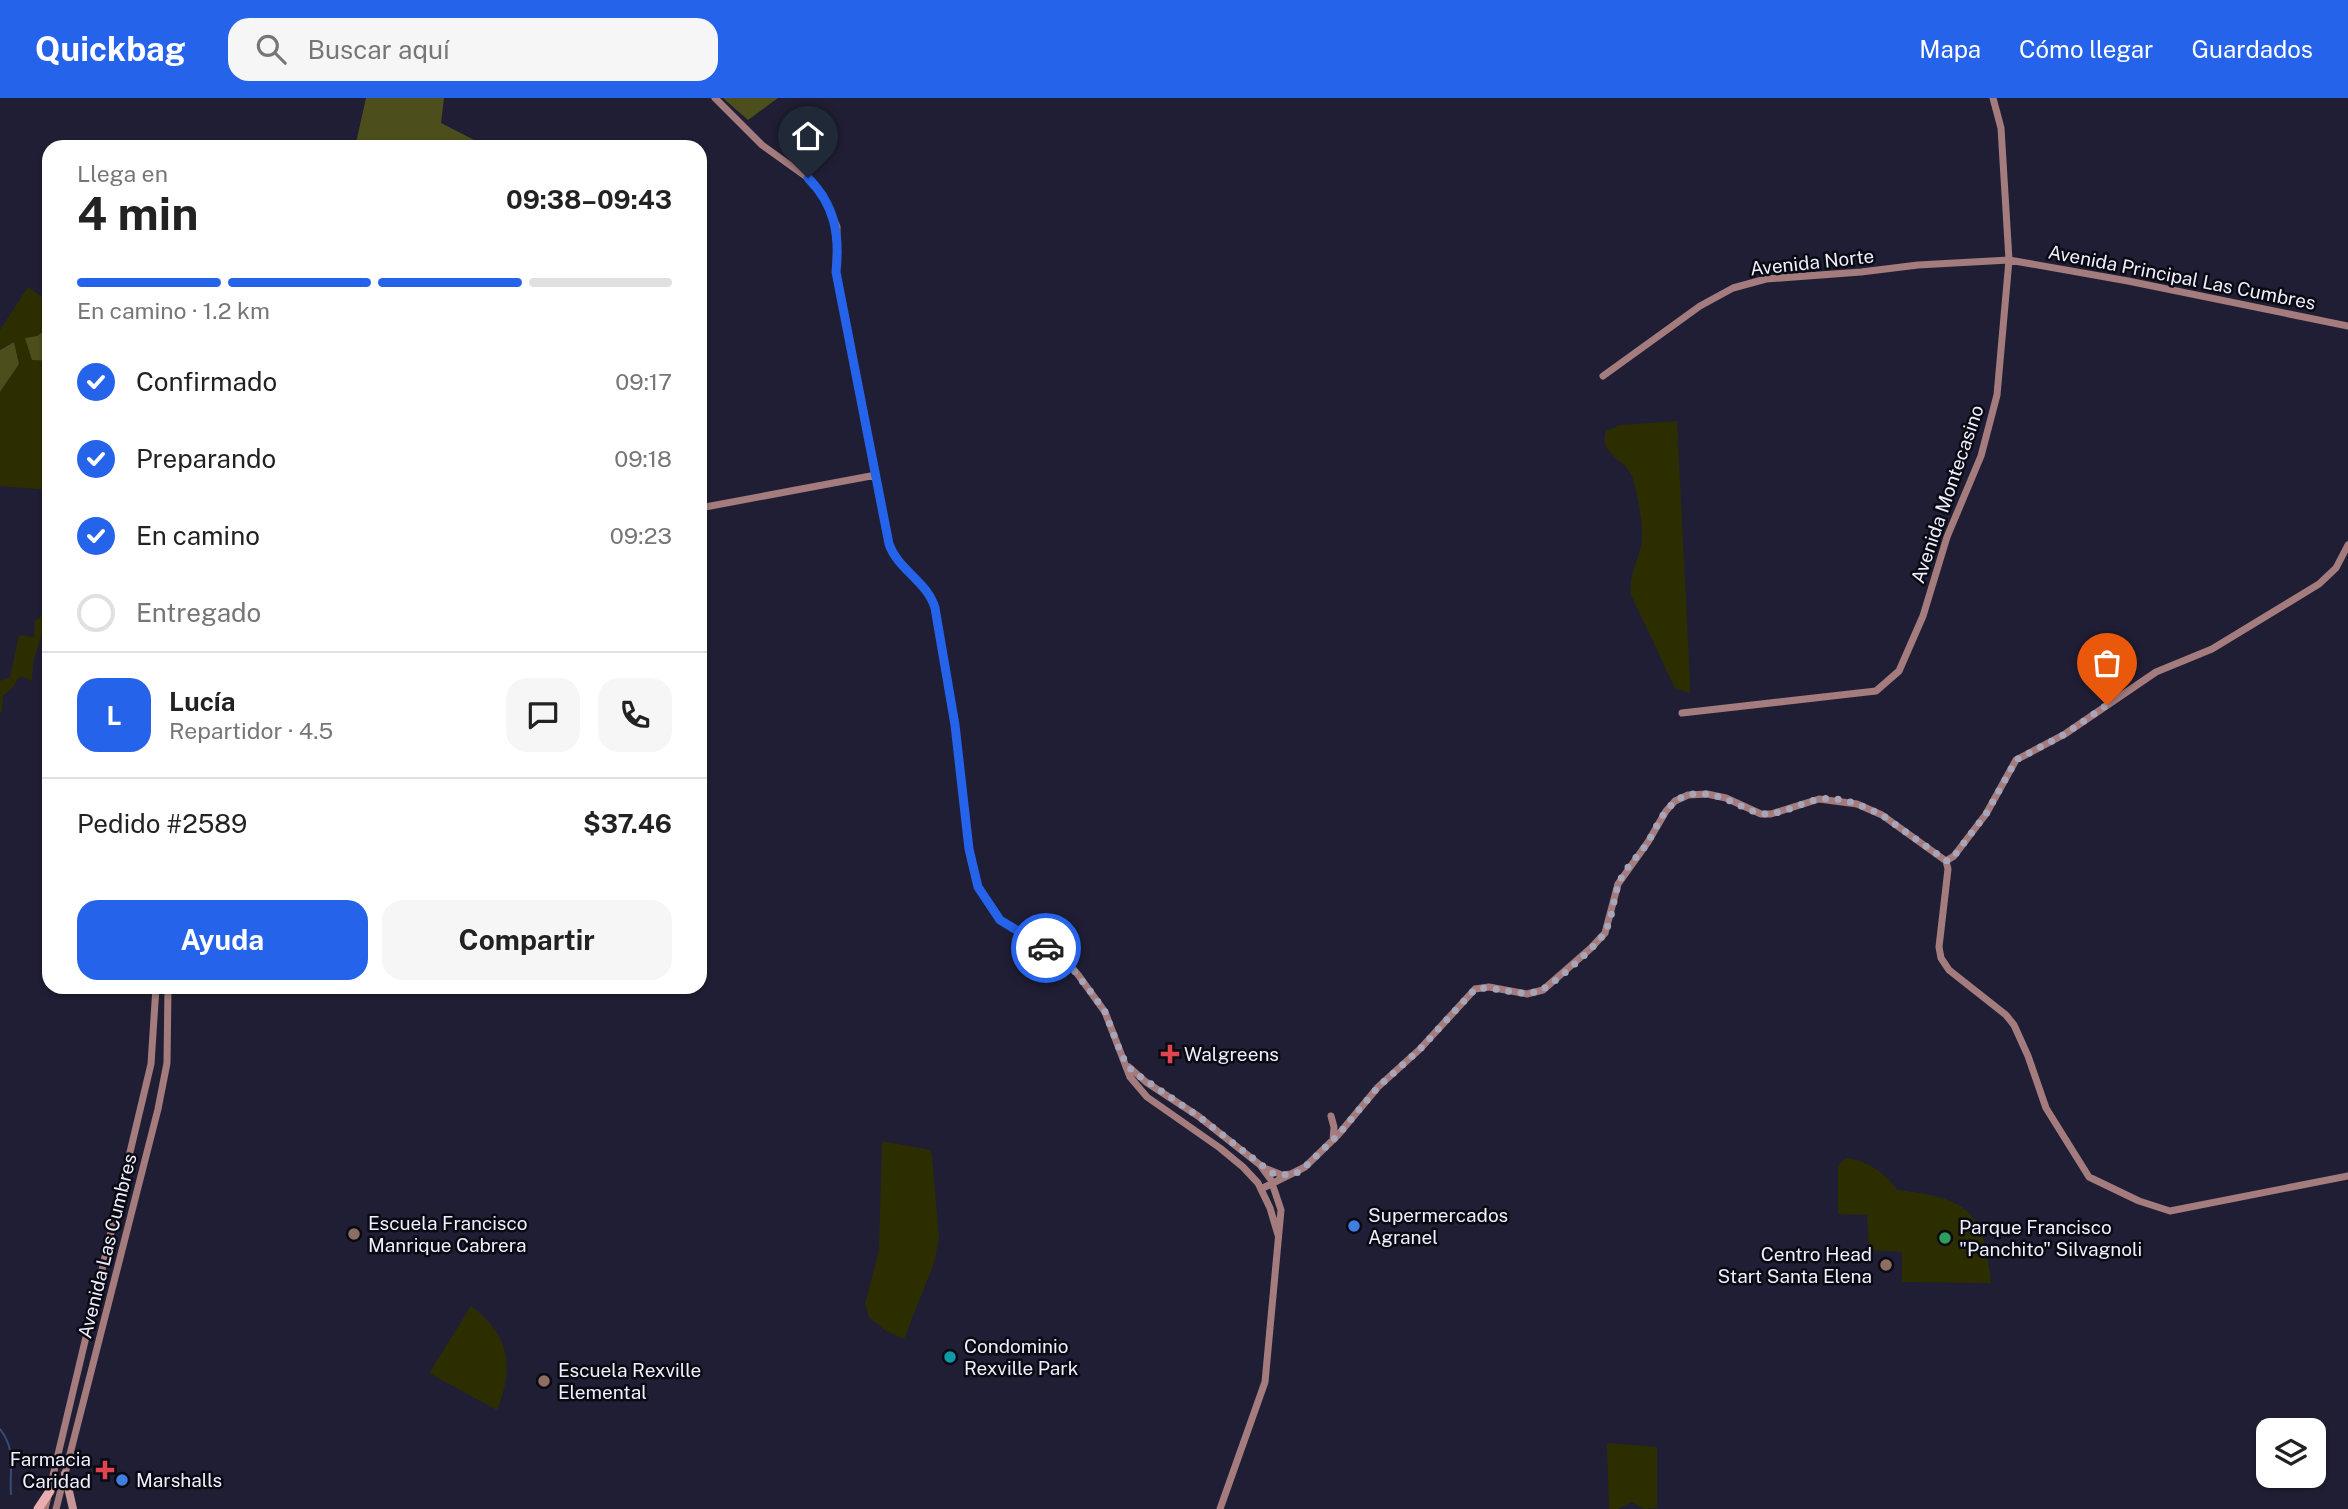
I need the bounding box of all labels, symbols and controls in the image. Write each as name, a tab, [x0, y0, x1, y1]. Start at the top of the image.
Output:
search box	[228, 18, 718, 81]
text: Quickbag	[35, 30, 186, 68]
icon: search	[252, 30, 290, 68]
text: Buscar aquí	[308, 34, 449, 65]
text: Mapa	[1919, 35, 1981, 63]
text: Cómo llegar	[2019, 35, 2153, 63]
text: Guardados	[2191, 35, 2313, 63]
pin	[778, 106, 838, 178]
icon: home	[789, 117, 827, 155]
text: Llega en	[77, 160, 168, 187]
text: 09:38–09:43	[506, 184, 672, 215]
text: 4 min	[77, 186, 198, 240]
street label: Avenida Principal Las Cumbres	[2046, 240, 2318, 314]
street label: Avenida Norte	[1749, 245, 1875, 279]
text: En camino · 1.2 km	[77, 297, 270, 324]
icon: check	[77, 363, 115, 401]
text: Confirmado	[136, 366, 277, 397]
text: 09:17	[615, 368, 672, 395]
street label: Avenida Montecasino	[1906, 402, 1988, 586]
icon: check	[77, 440, 115, 478]
text: Preparando	[136, 443, 276, 474]
text: 09:18	[614, 445, 672, 472]
icon: check	[77, 517, 115, 555]
text: En camino	[136, 520, 260, 551]
text: 09:23	[610, 522, 672, 549]
text: Entregado	[136, 597, 261, 628]
pin	[2077, 633, 2137, 705]
icon: bag	[2088, 644, 2126, 682]
button: chat	[506, 678, 580, 752]
button: phone	[598, 678, 672, 752]
text: Lucía	[169, 686, 235, 717]
text: L	[106, 700, 122, 731]
text: Repartidor · 4.5	[169, 717, 333, 744]
text: Pedido #2589	[77, 808, 247, 839]
text: $37.46	[583, 808, 672, 839]
button: Ayuda	[77, 900, 368, 980]
button: Compartir	[382, 900, 672, 980]
courier	[1011, 913, 1081, 983]
icon: car	[1027, 929, 1065, 967]
place label: Walgreens	[1184, 1043, 1279, 1065]
marker: Walgreens	[1162, 1046, 1178, 1062]
street label: Avenida Las Cumbres	[73, 1151, 141, 1341]
place label: Supermercados Agranel	[1368, 1204, 1508, 1248]
place label: Escuela Francisco Manrique Cabrera	[368, 1212, 527, 1256]
place label: Parque Francisco "Panchito" Silvagnoli	[1959, 1216, 2142, 1260]
marker: Supermercados Agranel	[1346, 1218, 1362, 1234]
marker: Escuela Francisco Manrique Cabrera	[346, 1226, 362, 1242]
marker: Parque Francisco "Panchito" Silvagnoli	[1937, 1230, 1953, 1246]
place label: Centro Head Start Santa Elena	[1717, 1243, 1872, 1287]
marker: Centro Head Start Santa Elena	[1878, 1257, 1894, 1273]
place label: Condominio Rexville Park	[964, 1335, 1079, 1379]
marker: Condominio Rexville Park	[942, 1349, 958, 1365]
place label: Escuela Rexville Elemental	[558, 1359, 701, 1403]
marker: Escuela Rexville Elemental	[536, 1373, 552, 1389]
map controls	[2256, 1418, 2326, 1488]
button: layers	[2256, 1418, 2326, 1488]
place label: Farmacia Caridad	[10, 1448, 91, 1492]
marker: Farmacia Caridad	[97, 1462, 113, 1478]
place label: Marshalls	[136, 1469, 222, 1491]
marker: Marshalls	[114, 1472, 130, 1488]

